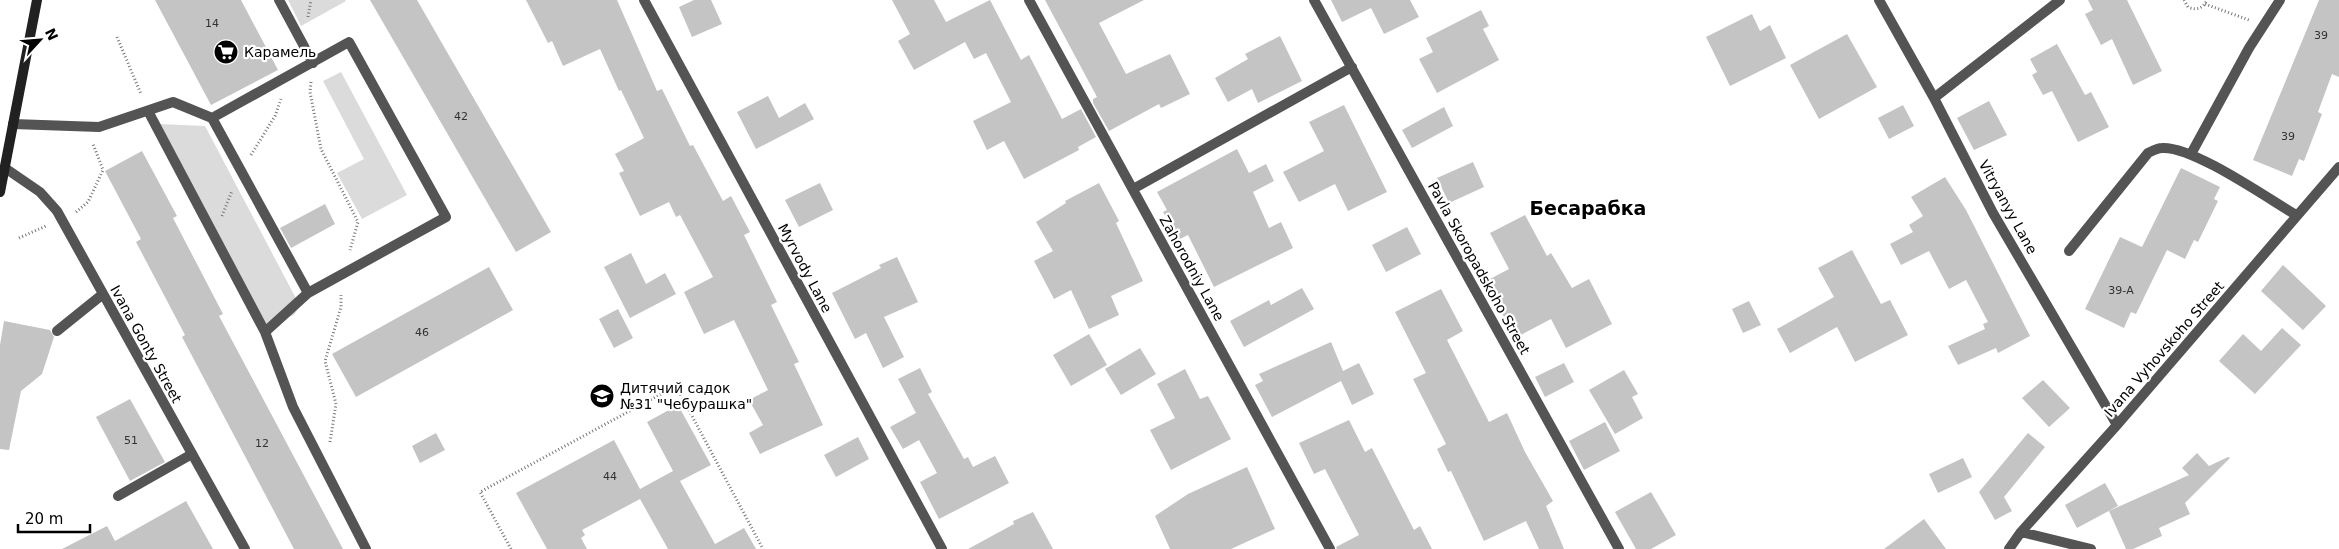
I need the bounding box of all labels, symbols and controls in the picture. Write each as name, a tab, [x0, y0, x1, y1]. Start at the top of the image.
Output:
north arrow	[15, 15, 65, 65]
house number: 14	[205, 17, 219, 30]
text: N	[42, 26, 61, 43]
house number: 39	[2314, 29, 2328, 42]
supermarket icon: Карамель	[213, 39, 239, 65]
place label: Карамель	[244, 44, 316, 60]
house number: 42	[454, 110, 468, 123]
house number: 39	[2281, 130, 2295, 143]
street label: Vitryanyy Lane	[1976, 157, 2040, 257]
street label: Pavla Skoropadskoho Street	[1425, 179, 1533, 358]
district label: Бесарабка	[1530, 197, 1646, 219]
street label: Zahorodniy Lane	[1156, 213, 1228, 323]
street label: Myrvody Lane	[775, 221, 835, 315]
street label: Ivana Vyhovskoho Street	[2101, 278, 2227, 420]
street label: Ivana Gonty Street	[107, 282, 185, 406]
house number: 39-А	[2108, 284, 2134, 297]
house number: 46	[415, 326, 429, 339]
place label: Дитячий садок №31 "Чебурашка"	[620, 380, 752, 412]
school or university icon: Дитячий садок №31 "Чебурашка"	[589, 383, 615, 409]
house number: 51	[124, 434, 138, 447]
house number: 12	[255, 437, 269, 450]
house number: 44	[603, 470, 617, 483]
scale bar	[18, 502, 90, 534]
text: 20 m	[25, 510, 63, 528]

